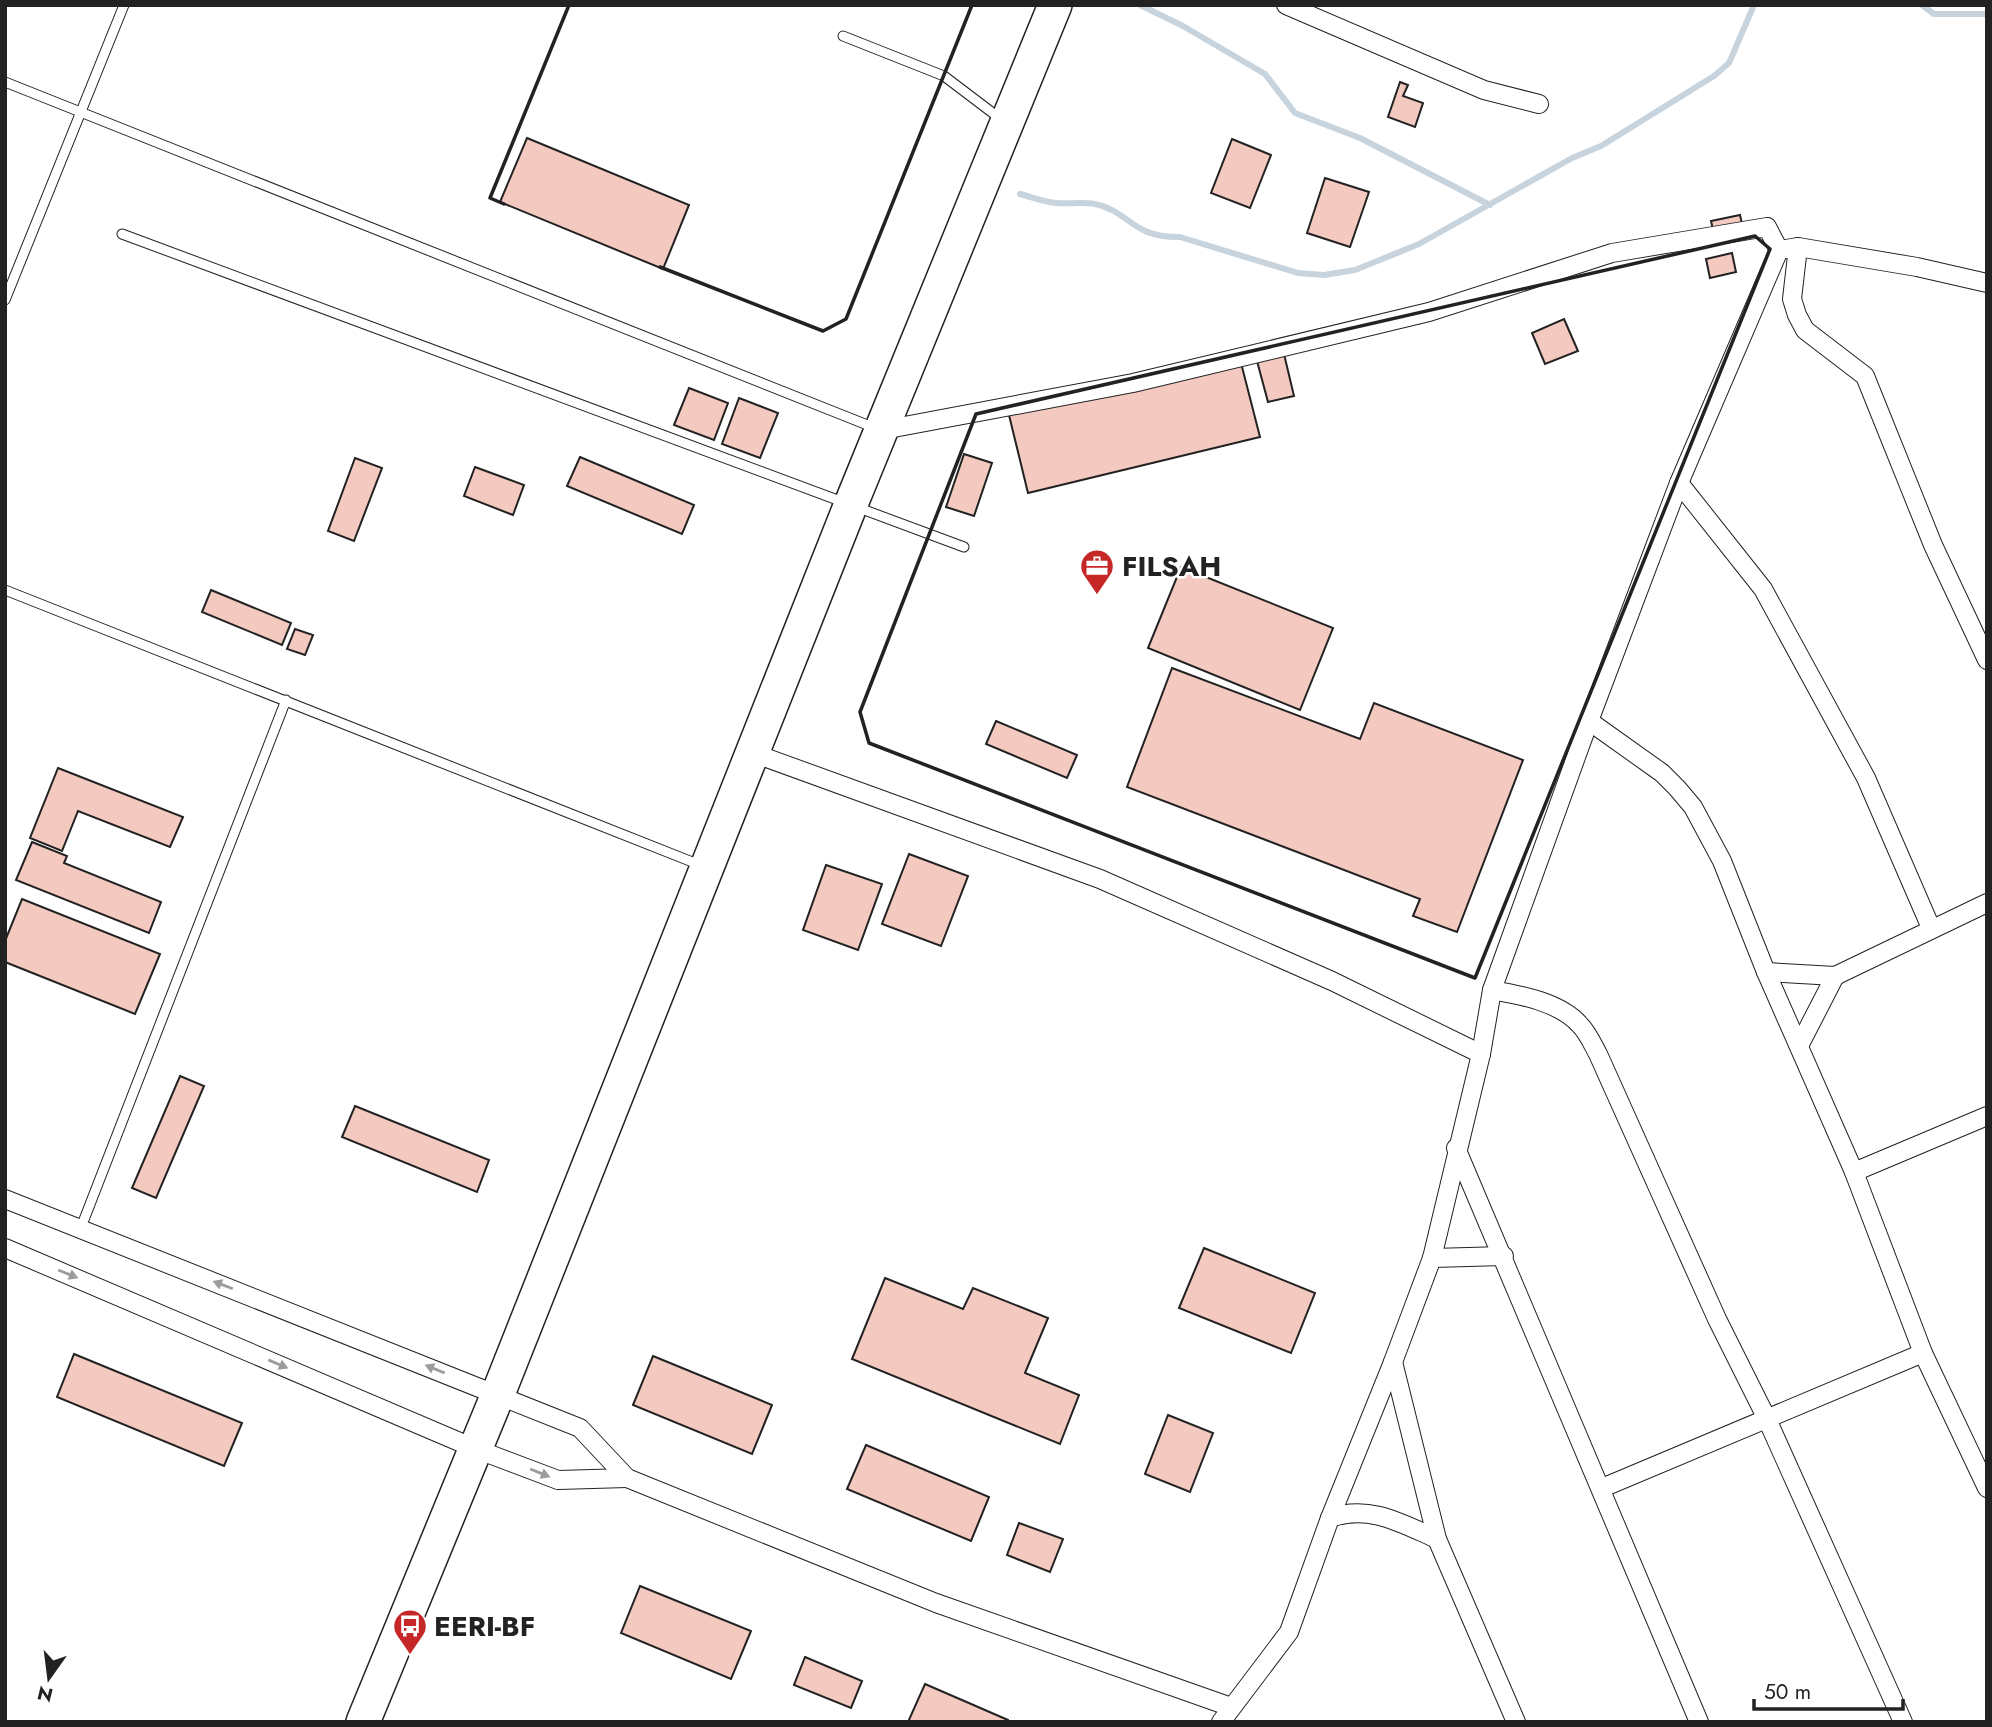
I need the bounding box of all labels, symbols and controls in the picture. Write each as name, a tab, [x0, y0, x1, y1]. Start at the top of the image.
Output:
place label: FILSAH	[1122, 546, 1221, 587]
office icon: FILSAH	[1078, 547, 1116, 596]
one-way arrow	[58, 1269, 79, 1280]
one-way arrow	[213, 1279, 234, 1290]
one-way arrow	[267, 1358, 288, 1369]
one-way arrow	[424, 1363, 445, 1374]
one-way arrow	[530, 1467, 551, 1478]
place label: EERI-BF	[434, 1606, 535, 1647]
bus stop icon: EERI-BF	[391, 1607, 429, 1656]
north arrow	[14, 1643, 84, 1713]
scale bar	[1754, 1668, 1903, 1712]
text: 50 m	[1764, 1677, 1811, 1707]
text: N	[34, 1679, 56, 1709]

